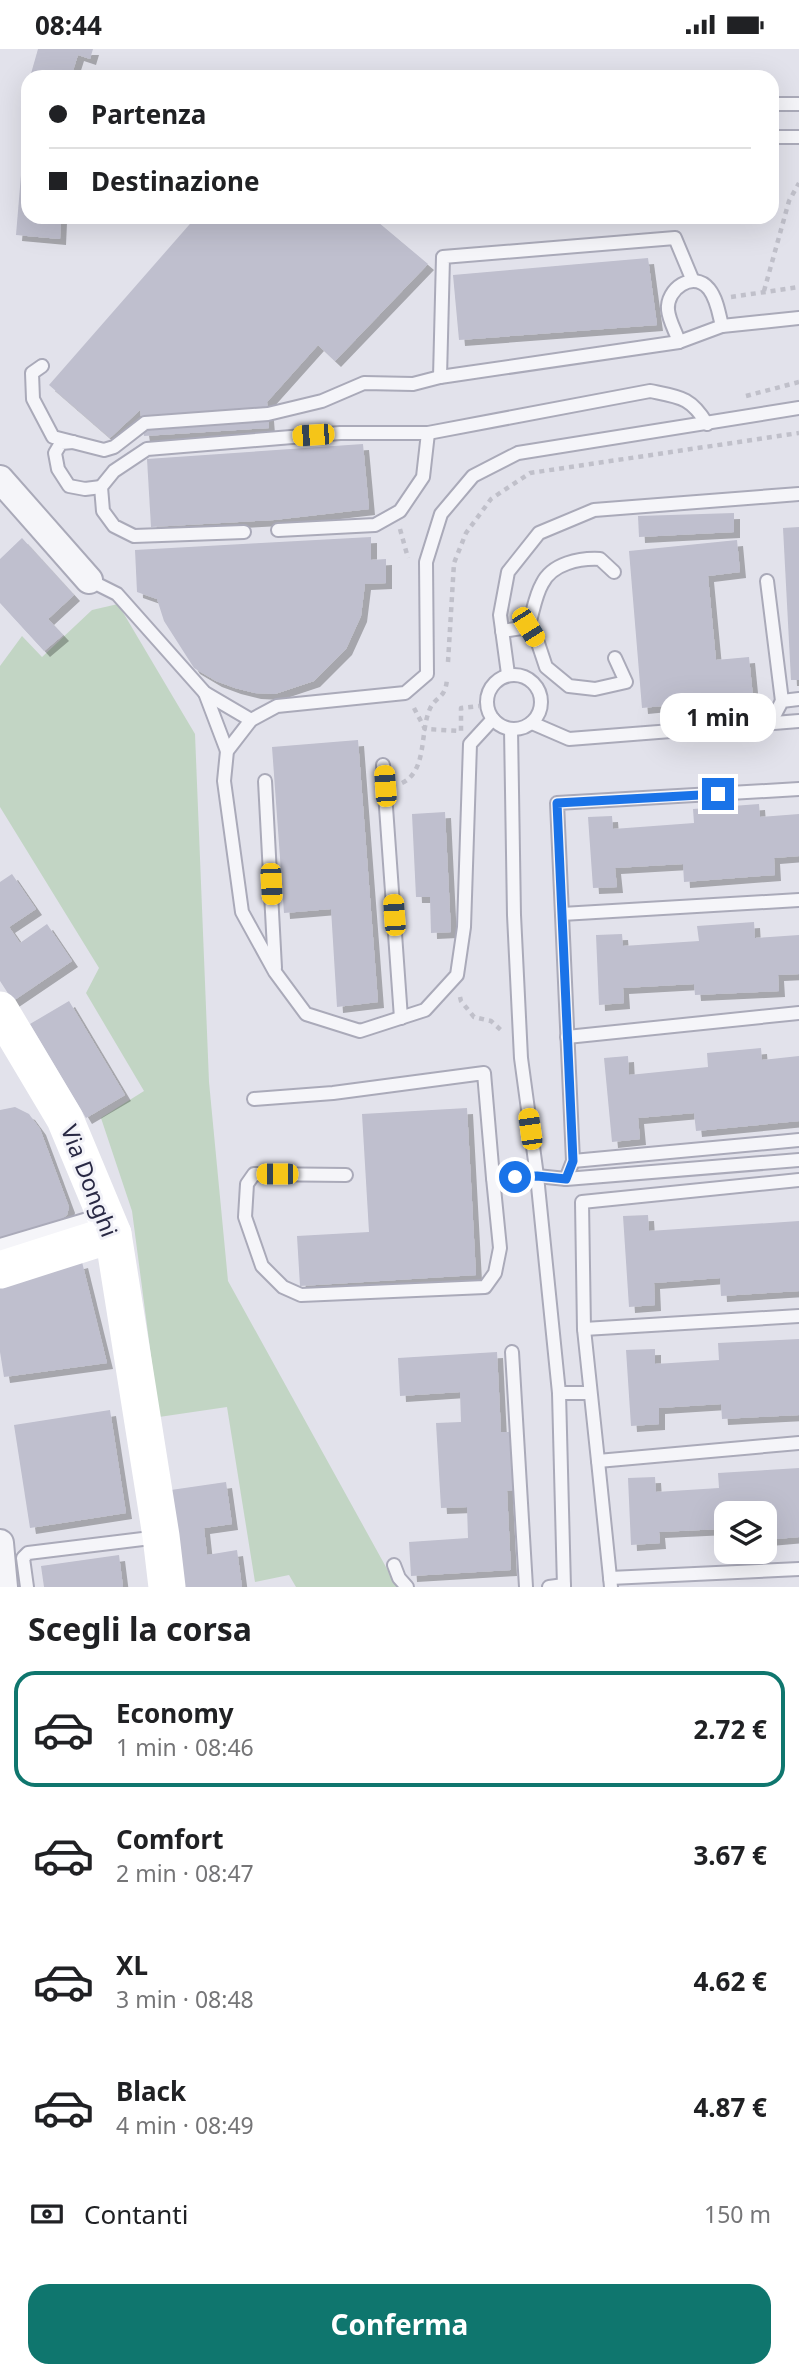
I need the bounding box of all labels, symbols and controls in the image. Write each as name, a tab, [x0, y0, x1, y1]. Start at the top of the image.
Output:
text: 08:44	[35, 7, 102, 43]
text: Partenza	[91, 96, 206, 132]
text: Destinazione	[91, 163, 259, 199]
car	[292, 423, 335, 447]
car	[508, 604, 549, 650]
callout: 1 min	[660, 693, 776, 741]
text: 1 min	[686, 701, 750, 733]
car	[374, 764, 397, 808]
route end	[702, 778, 734, 810]
car	[260, 862, 283, 906]
car	[383, 893, 406, 937]
car	[517, 1107, 544, 1151]
street label: Via Donghi	[54, 1120, 126, 1241]
route start	[499, 1161, 531, 1193]
car	[257, 1164, 299, 1185]
map controls	[714, 1501, 777, 1564]
button: layers	[714, 1501, 777, 1564]
text: Scegli la corsa	[28, 1607, 252, 1650]
text: Economy	[116, 1695, 234, 1731]
icon: car	[32, 1698, 95, 1761]
text: 2.72 €	[693, 1711, 767, 1747]
text: 1 min · 08:46	[116, 1731, 254, 1763]
text: Comfort	[116, 1821, 224, 1857]
icon: car	[32, 1824, 95, 1887]
text: 3.67 €	[693, 1837, 767, 1873]
text: 2 min · 08:47	[116, 1857, 254, 1889]
text: XL	[116, 1947, 148, 1983]
icon: car	[32, 1950, 95, 2013]
text: 4.62 €	[693, 1963, 767, 1999]
text: 3 min · 08:48	[116, 1983, 254, 2015]
text: Black	[116, 2073, 186, 2109]
icon: car	[32, 2076, 95, 2139]
text: 4.87 €	[693, 2089, 767, 2125]
text: 4 min · 08:49	[116, 2109, 254, 2141]
icon: cash	[28, 2195, 66, 2233]
text: Contanti	[84, 2196, 188, 2232]
text: 150 m	[704, 2198, 771, 2230]
button: Conferma	[28, 2284, 771, 2364]

